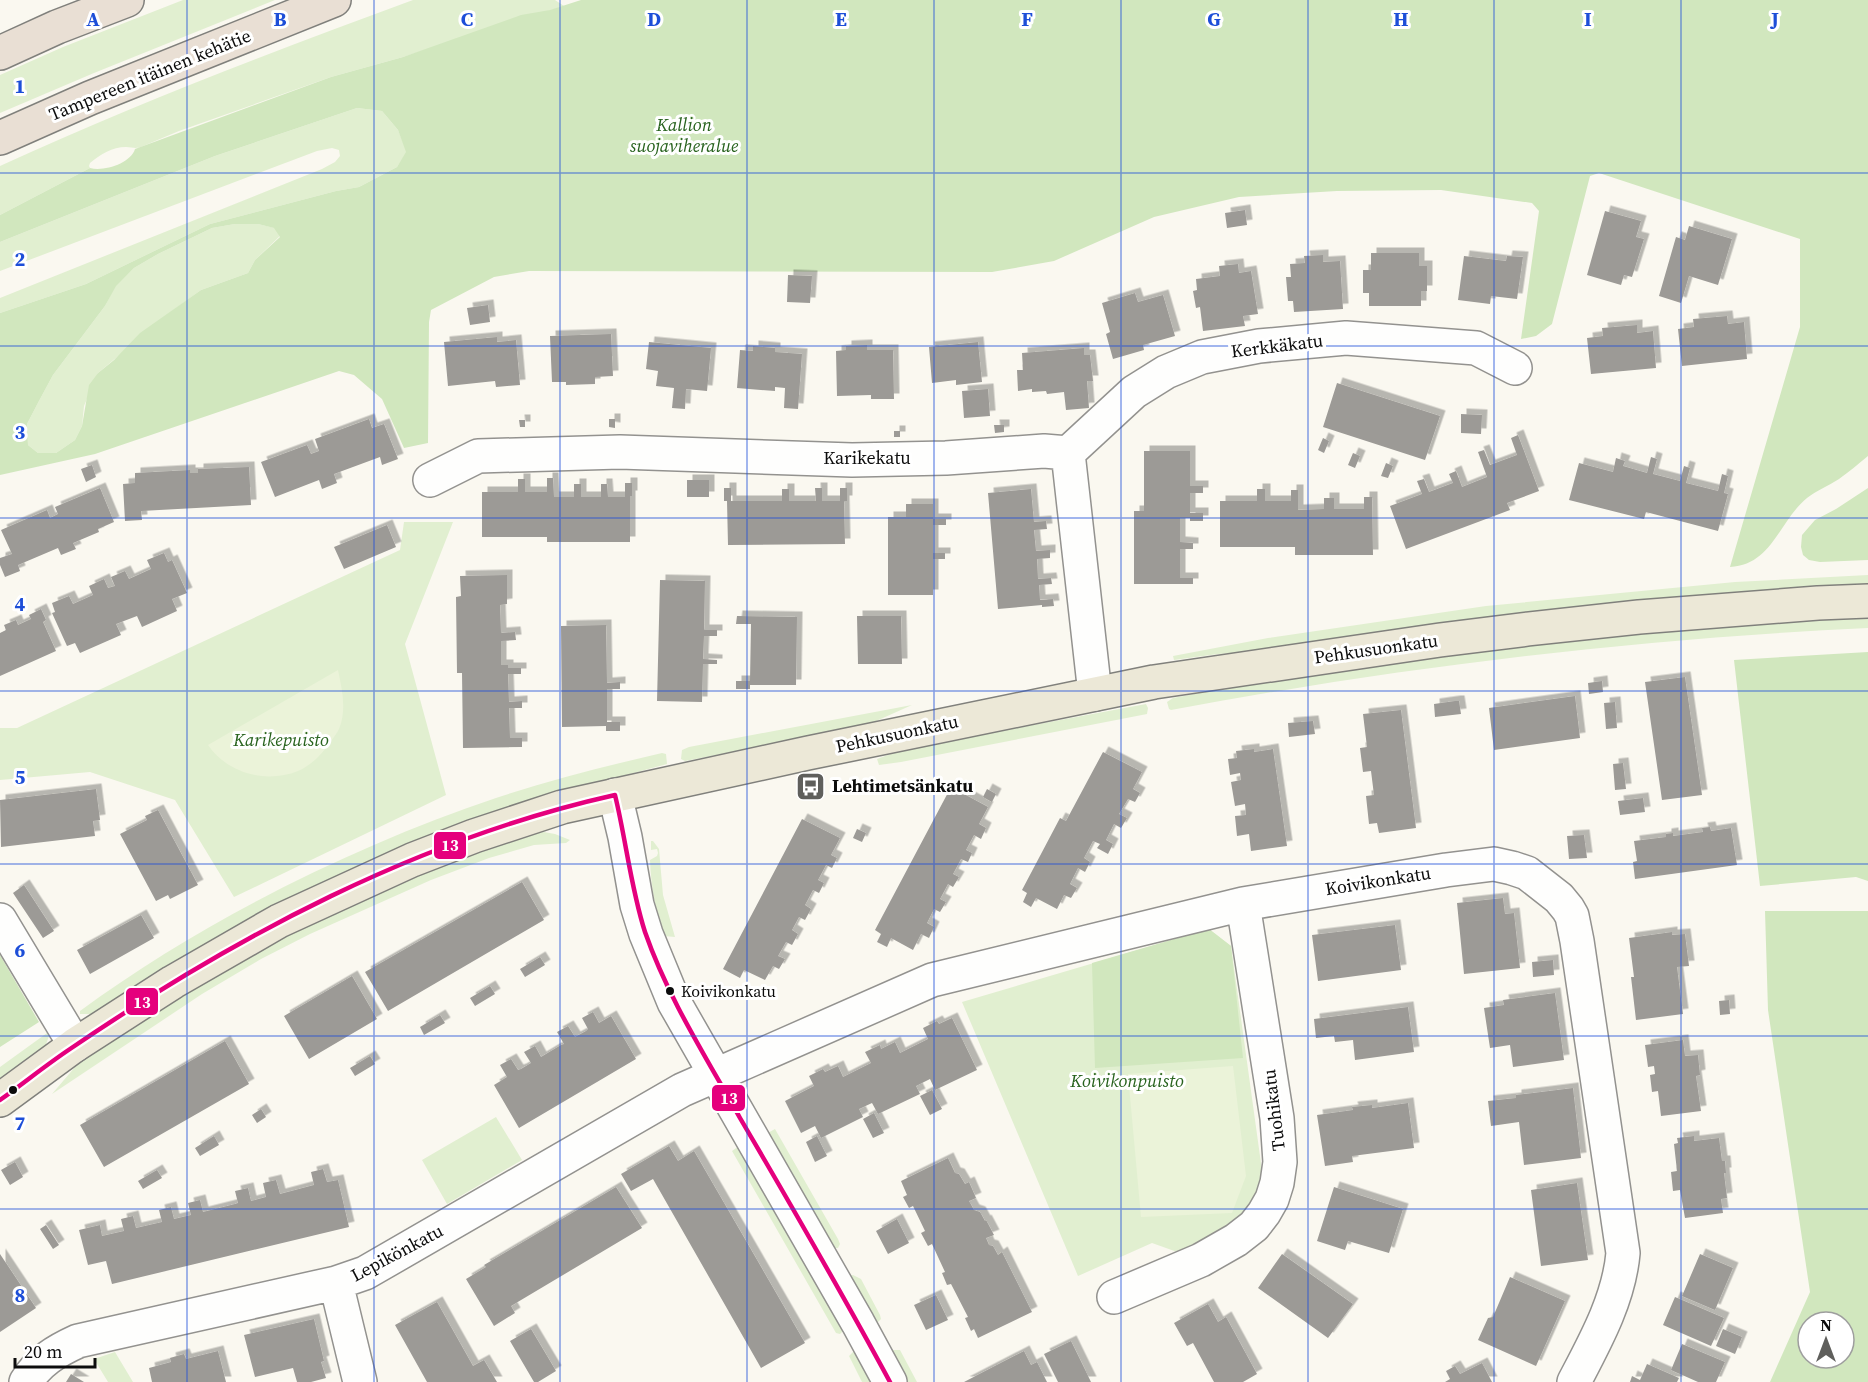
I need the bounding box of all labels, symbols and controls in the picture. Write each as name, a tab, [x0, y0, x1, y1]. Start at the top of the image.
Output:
text: A	[86, 5, 100, 33]
text: B	[273, 5, 287, 33]
text: C	[461, 5, 473, 33]
text: D	[647, 5, 661, 33]
text: E	[835, 5, 847, 33]
text: F	[1021, 5, 1033, 33]
text: G	[1207, 5, 1221, 33]
text: H	[1393, 5, 1409, 33]
text: I	[1584, 5, 1592, 33]
text: J	[1769, 5, 1779, 33]
street label: Tampereen itäinen kehätie	[45, 23, 254, 126]
text: 1	[15, 72, 25, 100]
park label: Kallion suojaviheralue	[630, 112, 739, 158]
text: 2	[15, 245, 26, 273]
street label: Kerkkäkatu	[1230, 327, 1324, 364]
text: 3	[15, 418, 26, 446]
street label: Karikekatu	[823, 445, 911, 470]
text: 4	[15, 590, 26, 618]
street label: Pehkusuonkatu	[1312, 627, 1439, 670]
street label: Pehkusuonkatu	[833, 708, 960, 759]
park label: Karikepuisto	[232, 727, 329, 752]
text: 5	[15, 763, 26, 791]
bus stop icon: Lehtimetsänkatu	[795, 770, 827, 802]
place label: Lehtimetsänkatu	[832, 773, 973, 798]
line badge: 13	[433, 831, 467, 860]
text: 13	[441, 834, 459, 856]
street label: Koivikonkatu	[1323, 860, 1433, 901]
text: 6	[15, 936, 26, 964]
place label: Koivikonkatu	[681, 980, 776, 1002]
marker: Koivikonkatu	[664, 985, 676, 997]
line badge: 13	[125, 987, 159, 1016]
text: 13	[133, 991, 151, 1013]
park label: Koivikonpuisto	[1069, 1068, 1184, 1093]
street label: Tuohikatu	[1256, 1068, 1291, 1152]
unlabelled marker	[7, 1084, 19, 1096]
line badge: 13	[711, 1084, 746, 1112]
text: 13	[720, 1087, 738, 1109]
text: 7	[15, 1109, 26, 1137]
street label: Lepikönkatu	[346, 1218, 447, 1287]
text: 8	[15, 1281, 25, 1309]
north arrow	[1796, 1310, 1856, 1370]
text: N	[1820, 1314, 1832, 1336]
scale bar	[15, 1331, 94, 1369]
text: 20 m	[24, 1339, 62, 1364]

